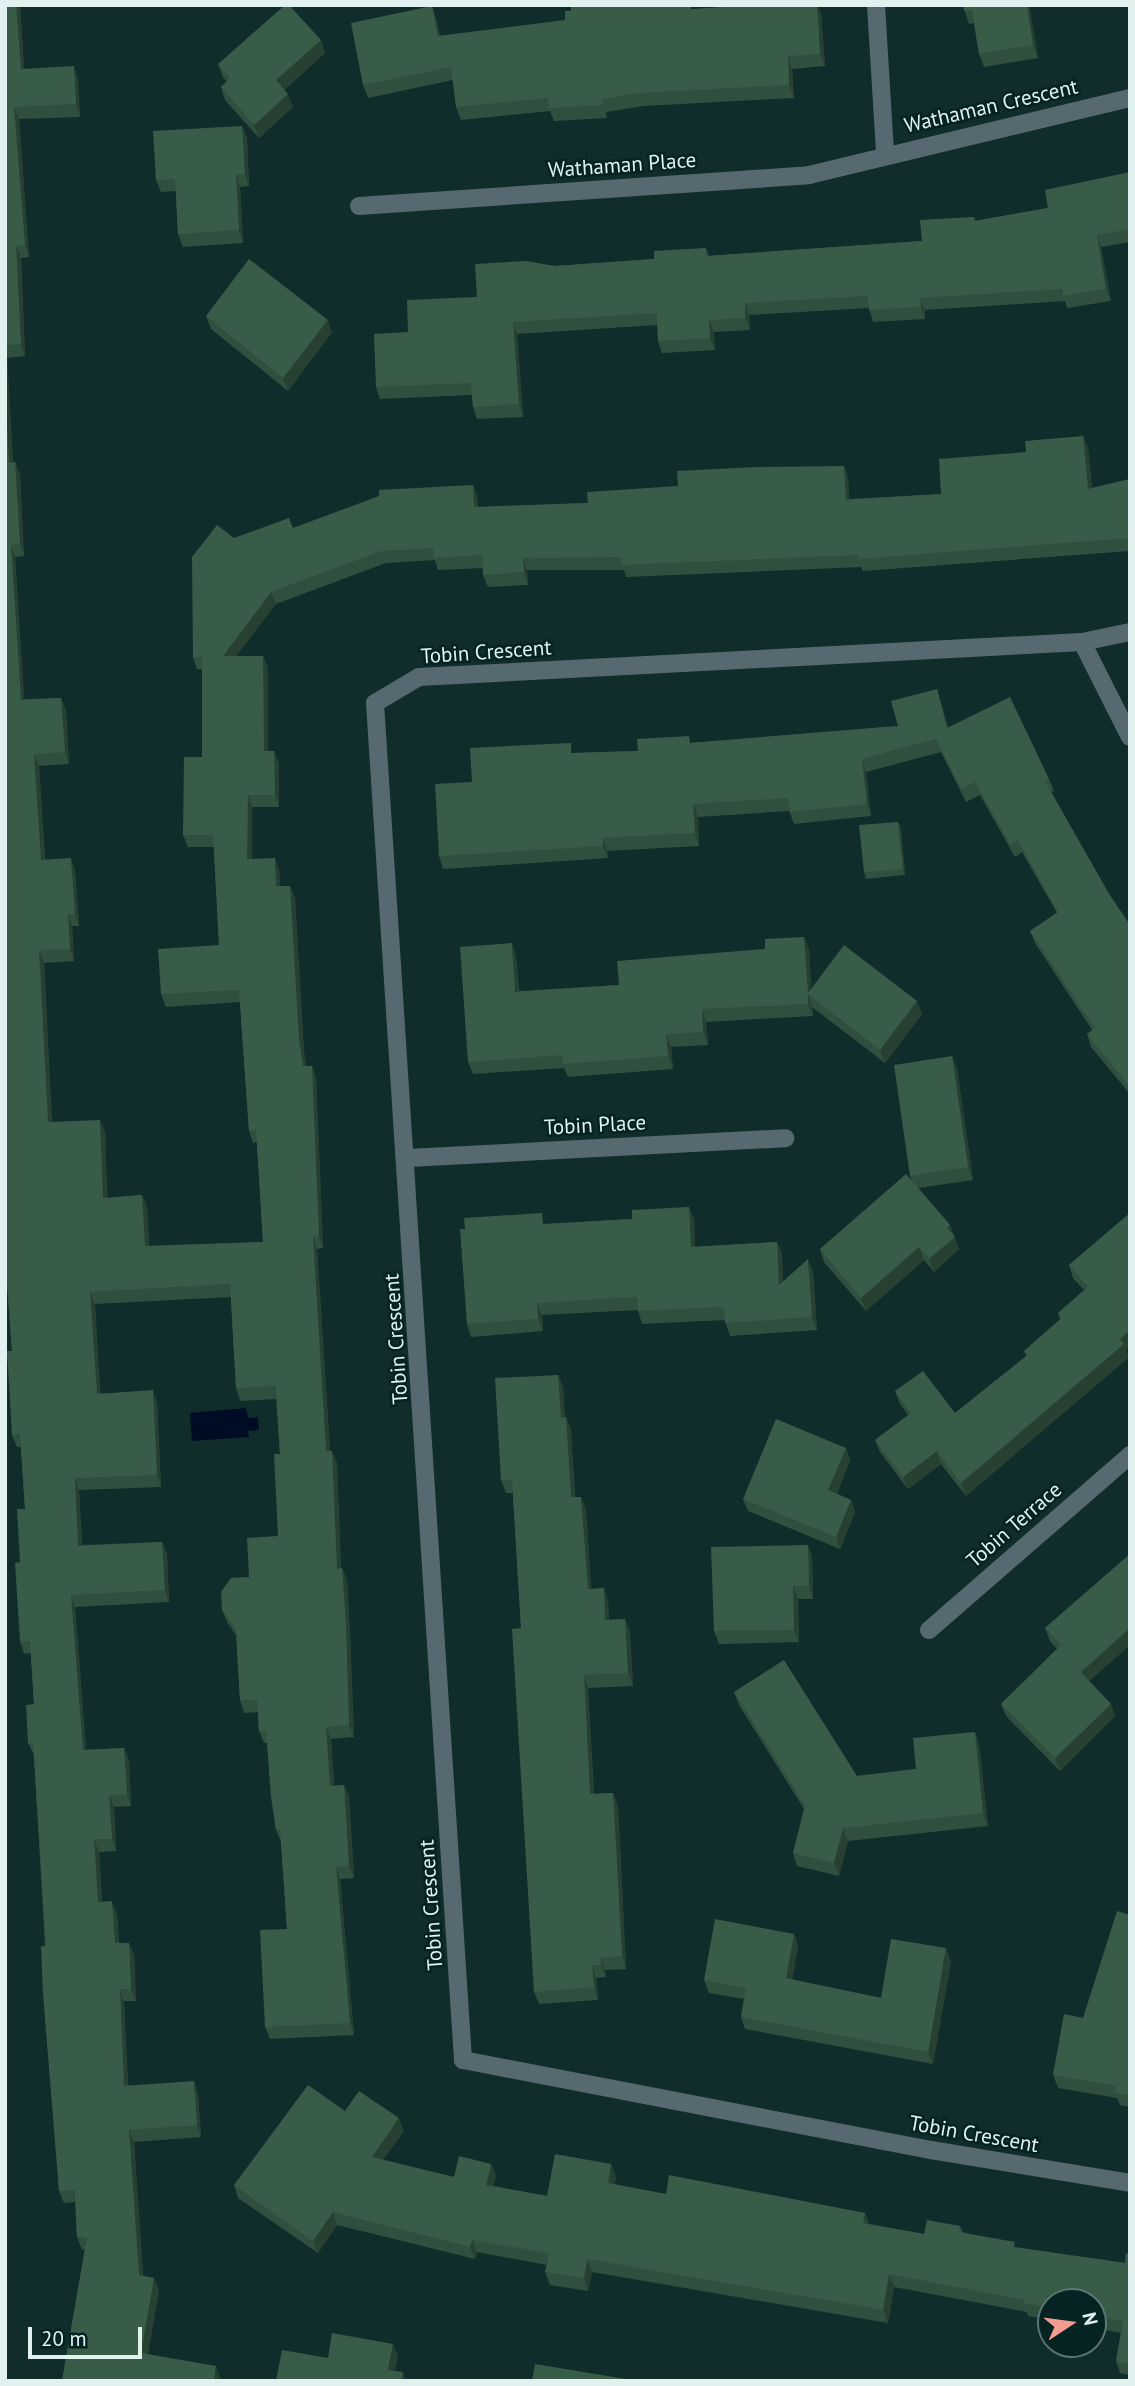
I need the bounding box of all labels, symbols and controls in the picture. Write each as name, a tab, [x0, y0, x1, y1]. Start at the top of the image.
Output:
street label: Wathaman Crescent	[902, 74, 1080, 138]
street label: Wathaman Place	[547, 147, 697, 183]
street label: Tobin Crescent	[420, 635, 552, 669]
street label: Tobin Place	[543, 1110, 647, 1140]
street label: Tobin Crescent	[379, 1273, 413, 1405]
street label: Tobin Terrace	[961, 1477, 1067, 1573]
street label: Tobin Crescent	[414, 1839, 448, 1971]
street label: Tobin Crescent	[907, 2110, 1041, 2158]
north arrow	[1037, 2288, 1107, 2358]
text: N	[1077, 2310, 1104, 2328]
scale bar	[32, 2312, 145, 2356]
text: 20 m	[41, 2325, 87, 2352]

